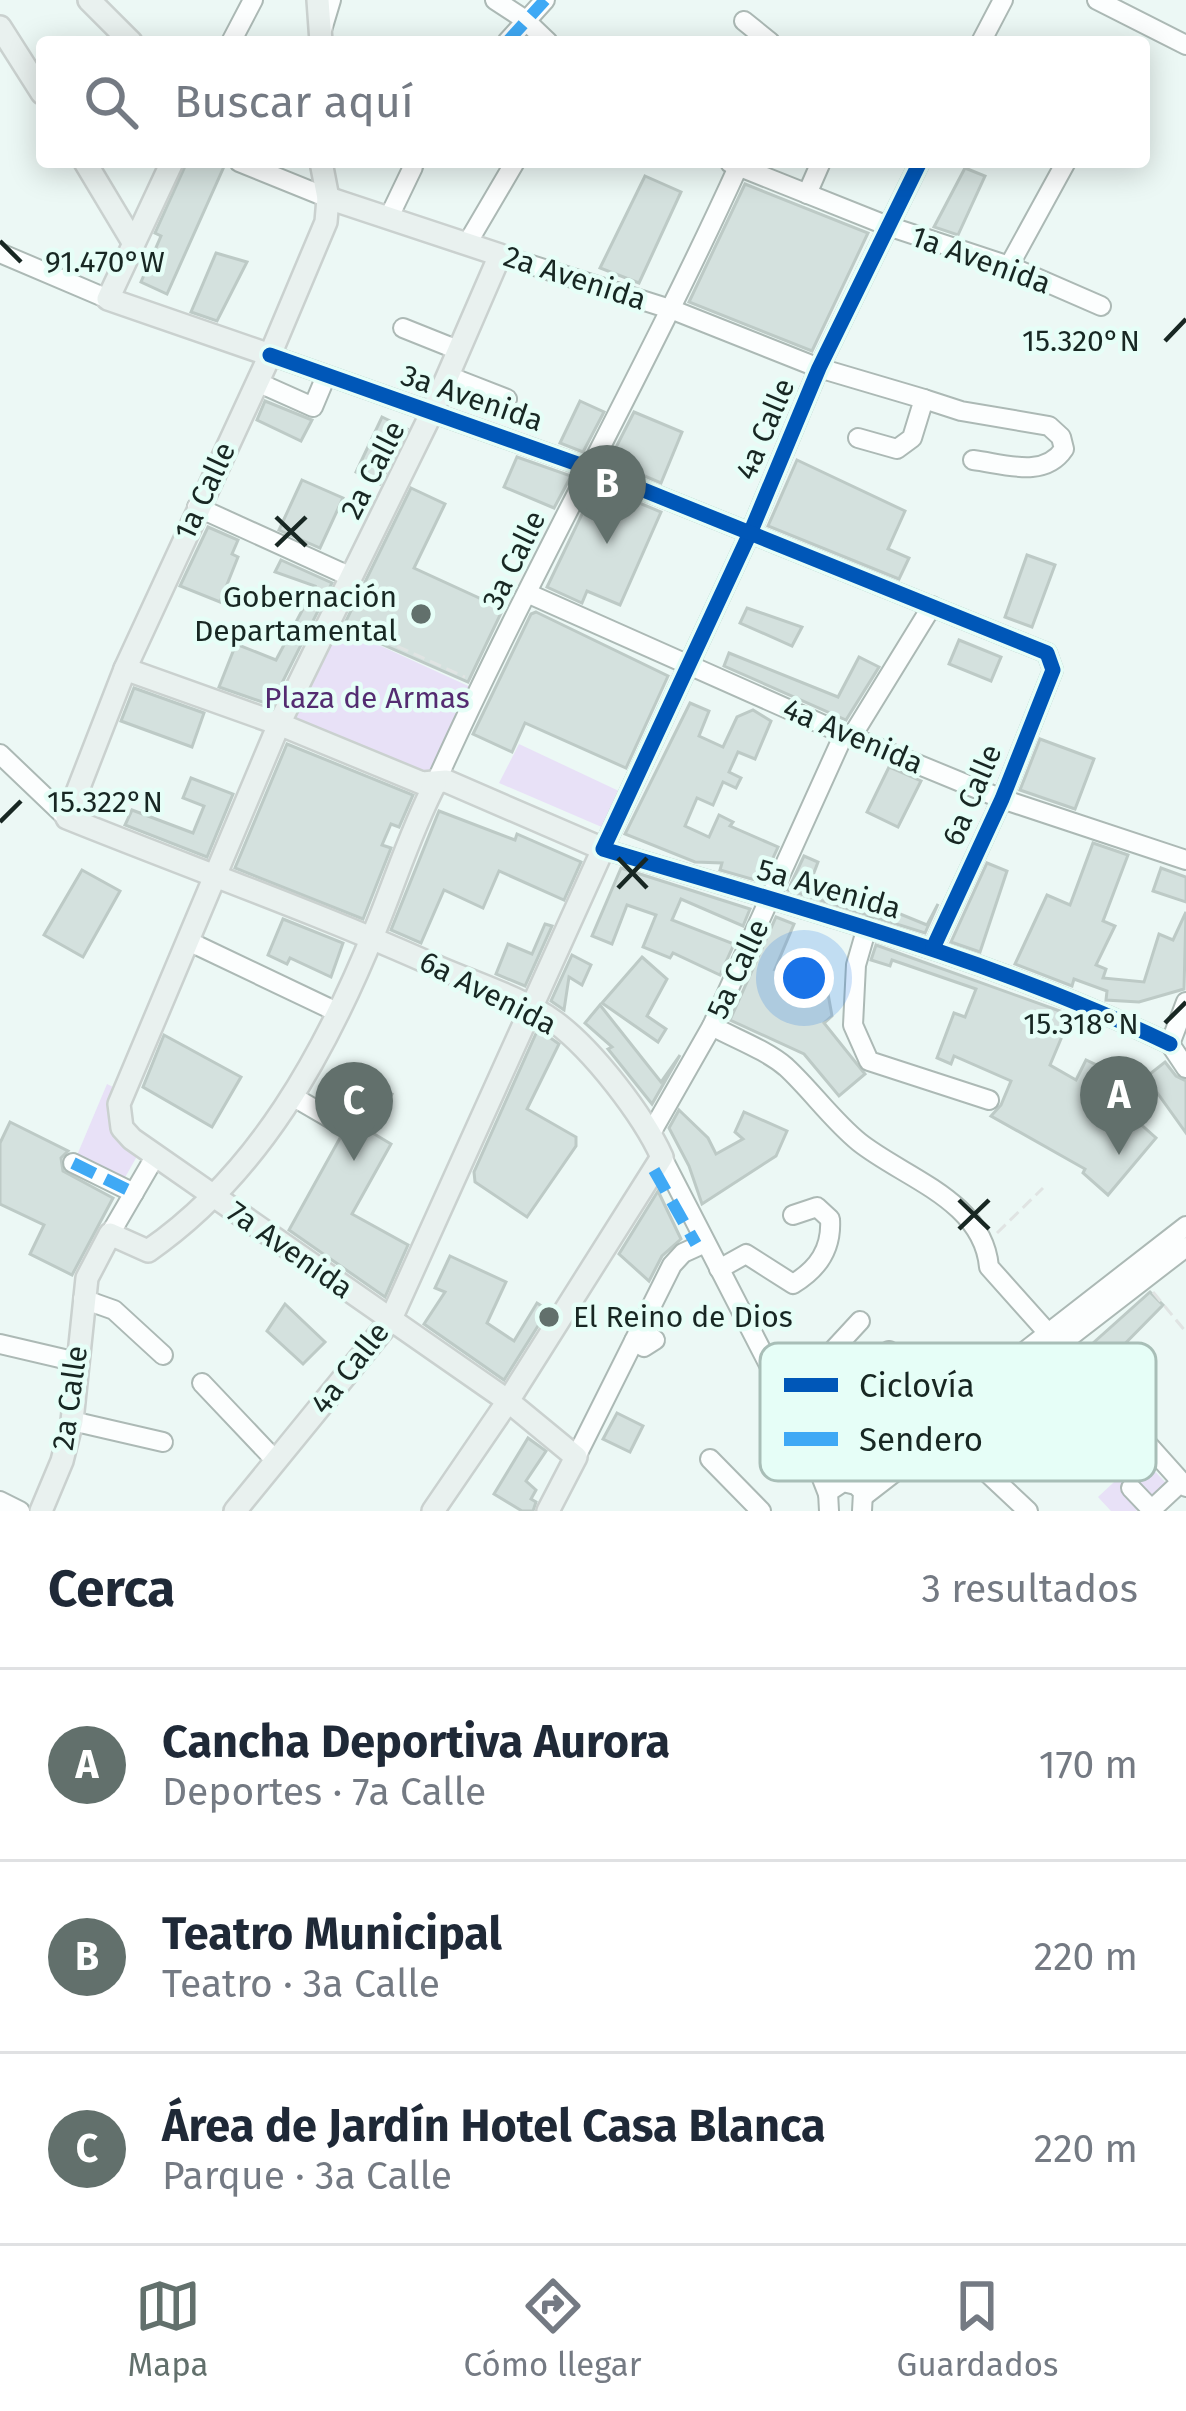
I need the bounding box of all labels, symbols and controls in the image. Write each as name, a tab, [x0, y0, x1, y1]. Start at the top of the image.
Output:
search box	[36, 36, 1150, 168]
icon: search	[78, 69, 144, 135]
text: Buscar aquí	[174, 75, 414, 129]
street label: 1a Avenida	[906, 218, 1056, 302]
street label: 2a Avenida	[499, 238, 651, 318]
text: 91.470°W	[45, 244, 165, 280]
text: 15.320°N	[1022, 323, 1140, 359]
street label: 3a Avenida	[396, 357, 548, 439]
street label: 4a Calle	[728, 373, 802, 485]
street label: 2a Calle	[333, 415, 413, 525]
street label: 1a Calle	[167, 436, 243, 546]
pin: B	[568, 445, 646, 544]
street label: 3a Calle	[475, 505, 553, 615]
place label: Gobernación Departamental	[194, 579, 397, 649]
marker: Gobernación Departamental	[408, 601, 434, 627]
park label: Plaza de Armas	[264, 680, 470, 716]
street label: 4a Avenida	[778, 690, 928, 782]
street label: 6a Calle	[935, 739, 1009, 851]
text: 15.322°N	[47, 784, 163, 820]
street label: 5a Avenida	[753, 851, 905, 927]
street label: 5a Calle	[699, 914, 777, 1024]
street label: 6a Avenida	[414, 943, 562, 1043]
your location	[774, 948, 834, 1008]
text: 15.318°N	[1023, 1006, 1139, 1042]
pin: A	[1080, 1056, 1158, 1155]
pin: C	[315, 1062, 393, 1161]
street label: 7a Avenida	[220, 1194, 360, 1306]
place label: El Reino de Dios	[573, 1299, 793, 1335]
marker: El Reino de Dios	[536, 1304, 562, 1330]
street label: 4a Calle	[303, 1315, 397, 1421]
street label: 2a Calle	[45, 1343, 95, 1453]
legend	[760, 1343, 1156, 1481]
text: Ciclovía	[859, 1366, 975, 1406]
text: Sendero	[859, 1420, 983, 1460]
text: Cerca	[48, 1558, 175, 1620]
text: 3 resultados	[921, 1566, 1138, 1612]
text: Cancha Deportiva Aurora	[162, 1715, 670, 1769]
text: A	[75, 1742, 99, 1788]
text: 170 m	[1039, 1742, 1138, 1788]
text: Deportes · 7a Calle	[162, 1769, 486, 1815]
text: Teatro Municipal	[162, 1907, 502, 1961]
text: B	[75, 1934, 99, 1980]
text: 220 m	[1034, 1934, 1138, 1980]
text: Teatro · 3a Calle	[162, 1961, 440, 2007]
text: Área de Jardín Hotel Casa Blanca	[162, 2099, 826, 2153]
text: C	[76, 2126, 98, 2172]
text: 220 m	[1034, 2126, 1138, 2172]
text: Parque · 3a Calle	[162, 2153, 452, 2199]
tab: Mapa	[128, 2273, 208, 2385]
tab: Cómo llegar	[464, 2273, 641, 2385]
tab: Guardados	[897, 2273, 1058, 2385]

